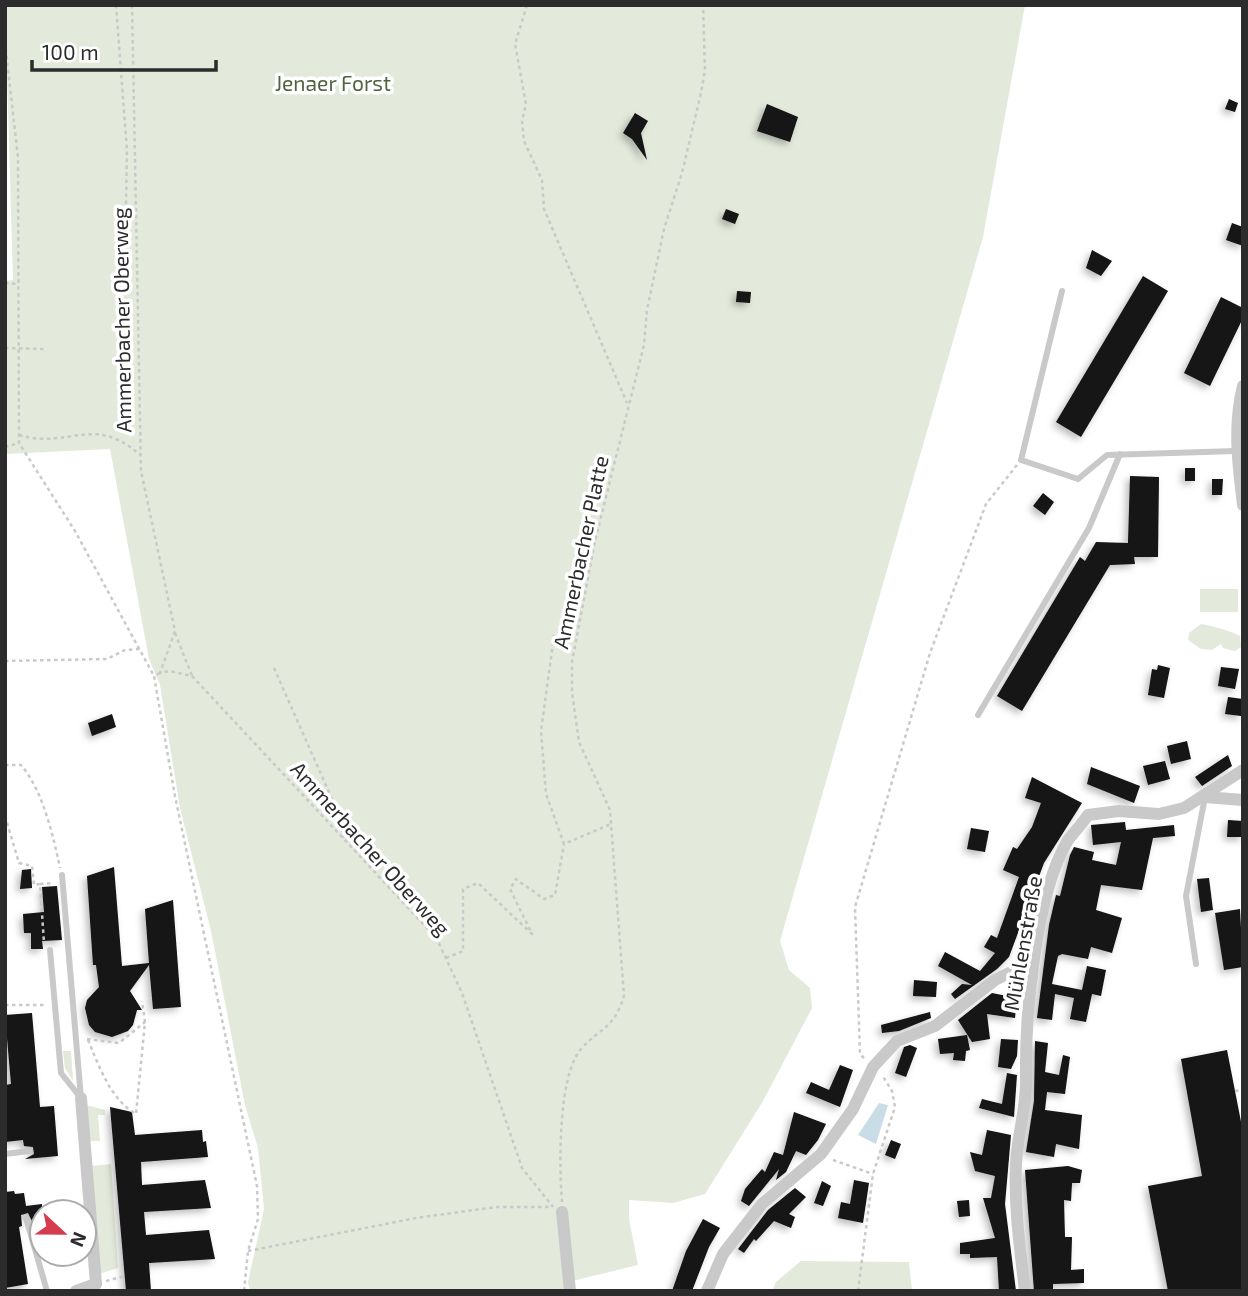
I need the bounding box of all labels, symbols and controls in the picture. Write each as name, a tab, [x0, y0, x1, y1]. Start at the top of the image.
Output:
scale bar	[32, 28, 215, 72]
text: 100 m	[42, 39, 99, 64]
park label: Jenaer Forst	[275, 70, 391, 95]
street label: Ammerbacher Oberweg	[107, 207, 135, 433]
street label: Ammerbacher Platte	[547, 453, 613, 651]
street label: Ammerbacher Oberweg	[286, 756, 456, 940]
street label: Mühlenstraße	[998, 874, 1046, 1012]
north arrow	[28, 1198, 98, 1268]
text: N	[66, 1229, 92, 1250]

